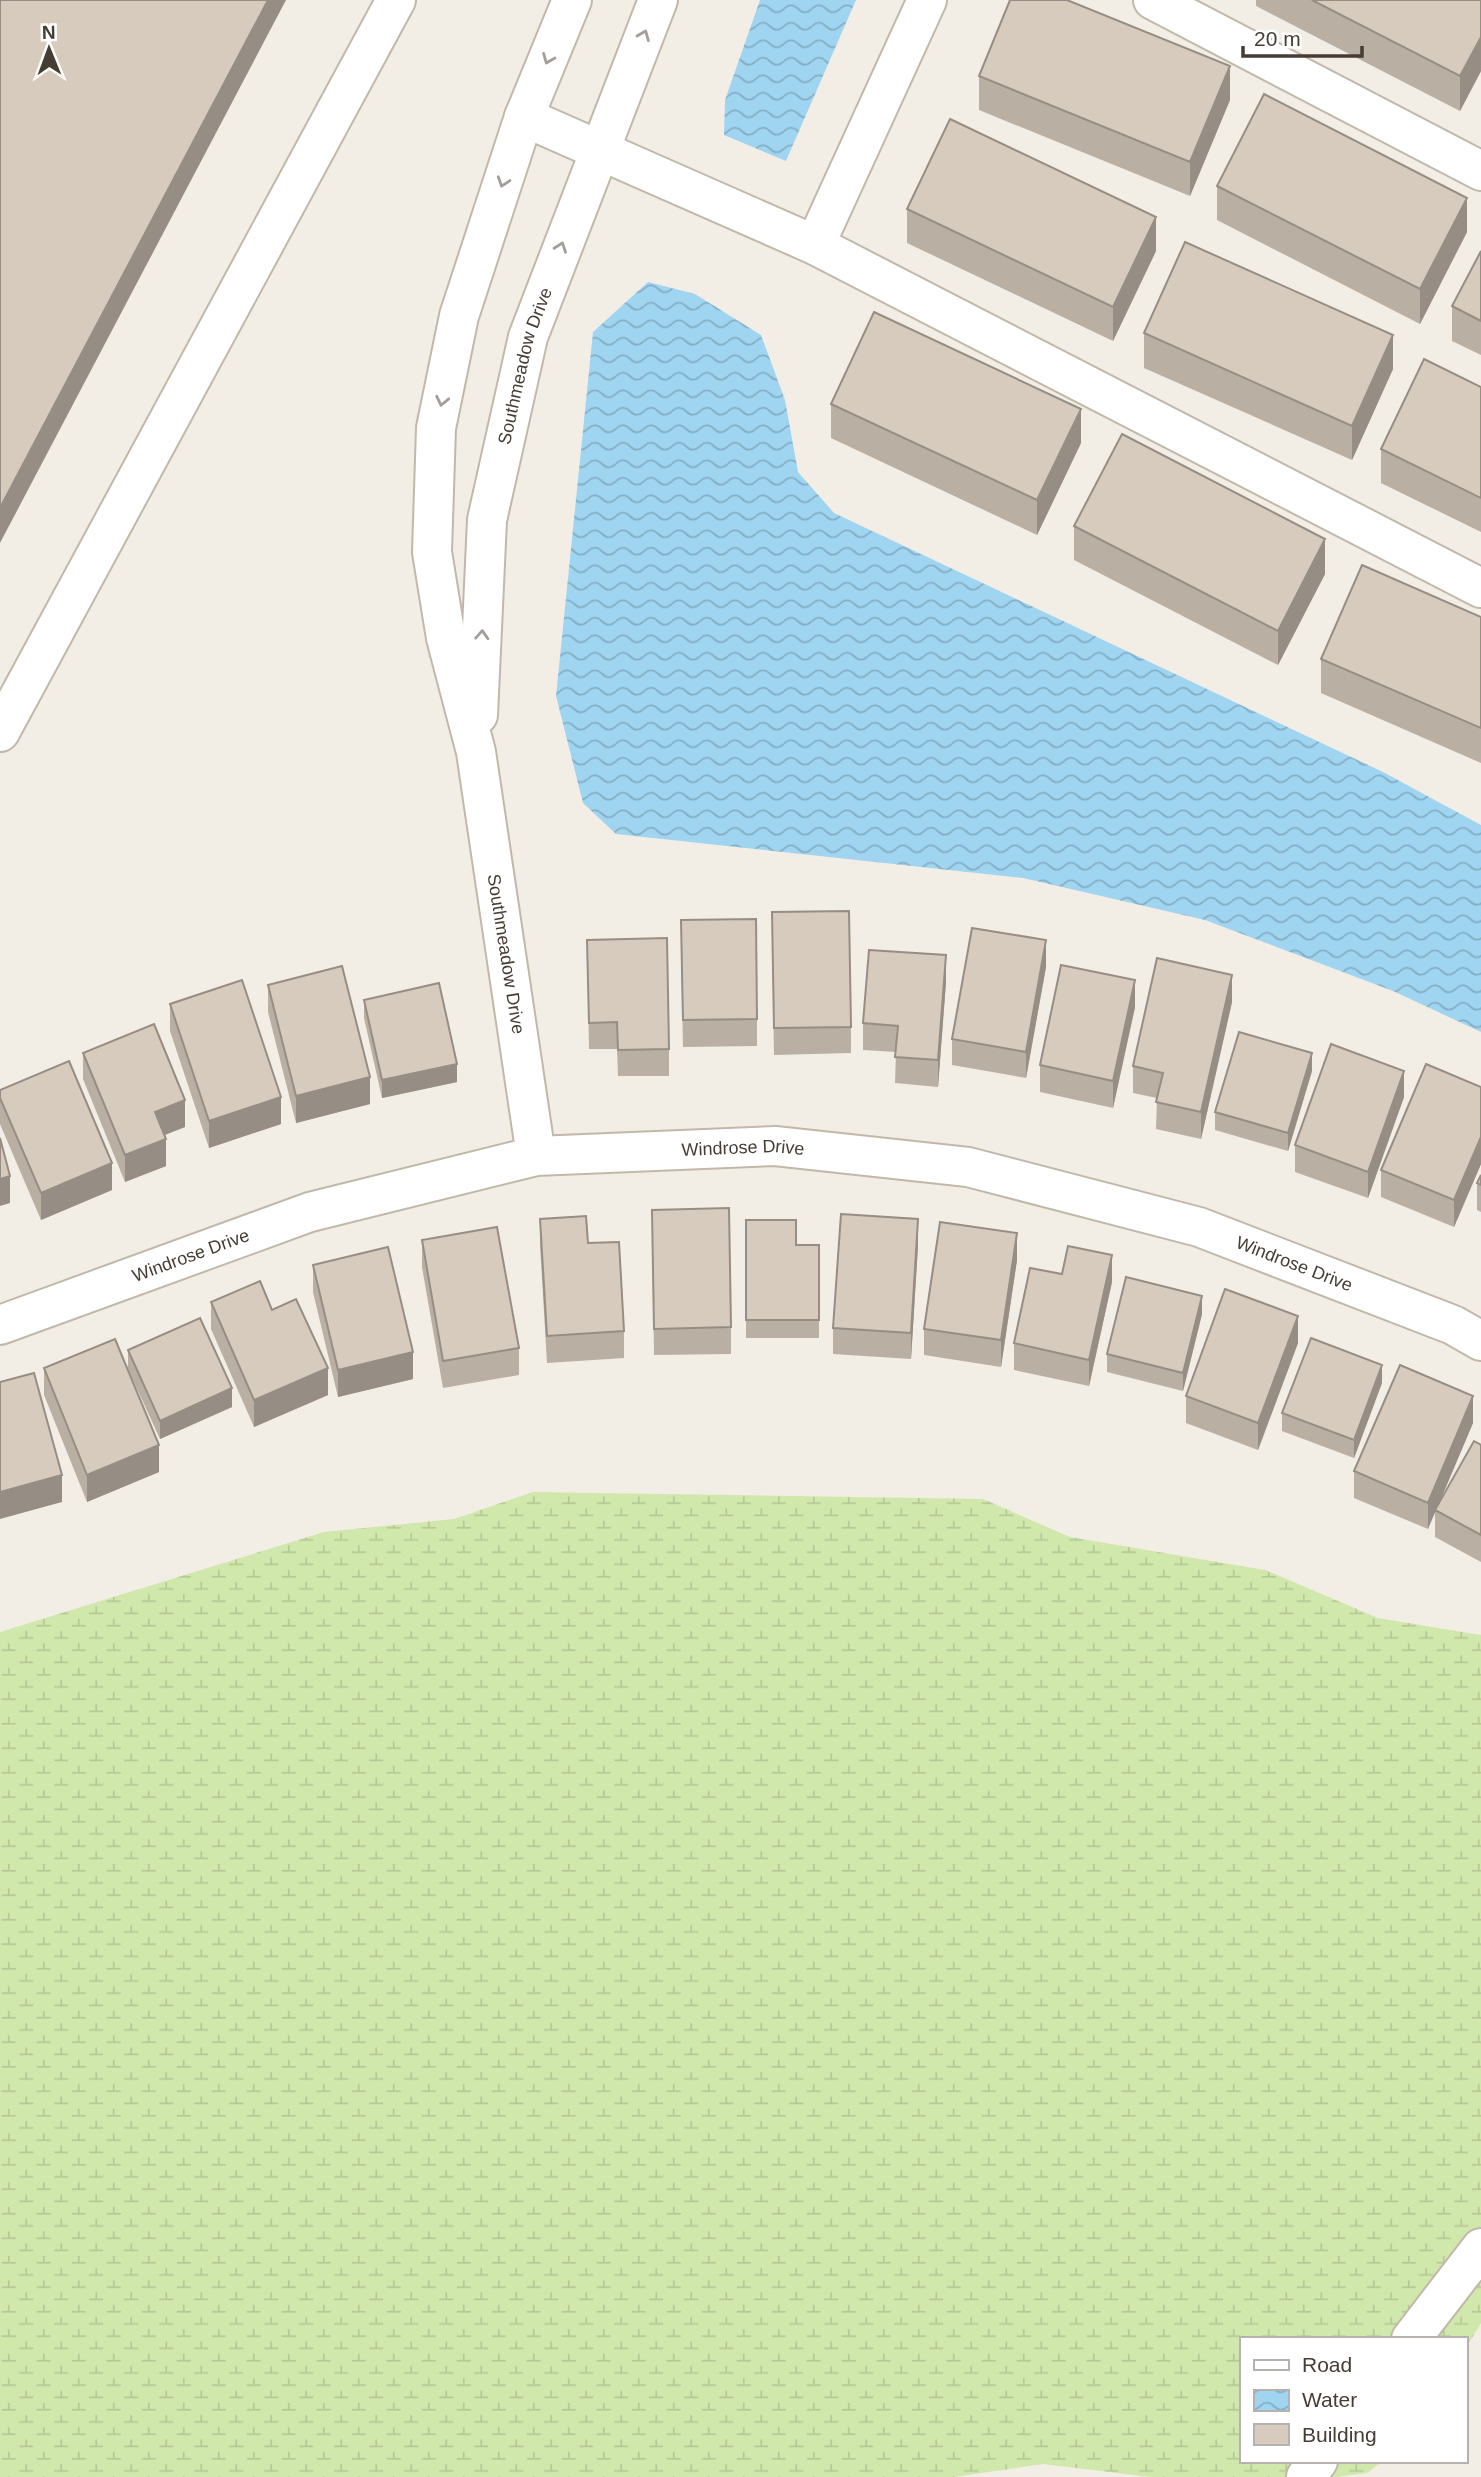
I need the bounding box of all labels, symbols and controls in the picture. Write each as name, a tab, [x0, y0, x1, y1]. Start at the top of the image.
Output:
north arrow	[14, 14, 84, 84]
scale bar	[1243, 14, 1362, 58]
text: N	[42, 22, 56, 43]
text: 20 m	[1254, 27, 1301, 50]
one-way arrow	[635, 29, 649, 41]
one-way arrow	[542, 52, 556, 64]
one-way arrow	[496, 176, 511, 188]
one-way arrow	[553, 241, 567, 253]
street label: Southmeadow Drive	[494, 285, 556, 446]
one-way arrow	[435, 395, 450, 407]
one-way arrow	[474, 629, 489, 640]
street label: Southmeadow Drive	[483, 872, 529, 1036]
street label: Windrose Drive	[681, 1136, 805, 1160]
street label: Windrose Drive	[129, 1225, 252, 1286]
street label: Windrose Drive	[1233, 1232, 1355, 1295]
legend	[1240, 2337, 1467, 2463]
text: Road	[1302, 2353, 1352, 2376]
text: Water	[1302, 2388, 1357, 2411]
text: Building	[1302, 2423, 1377, 2446]

